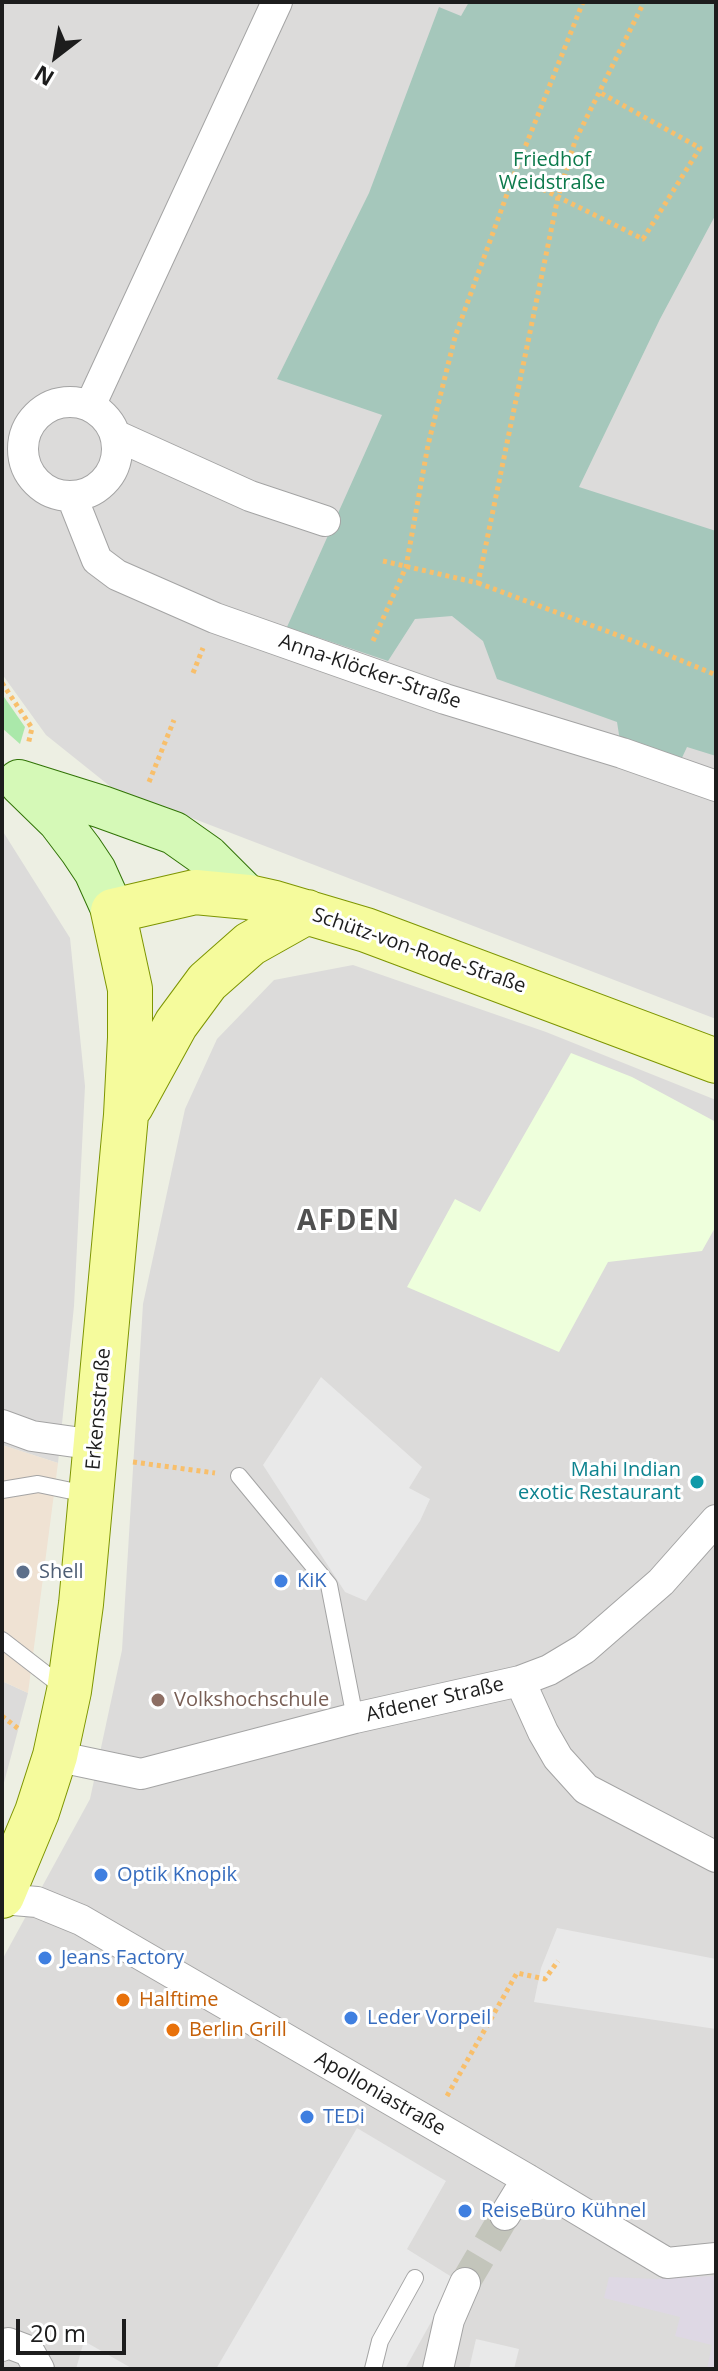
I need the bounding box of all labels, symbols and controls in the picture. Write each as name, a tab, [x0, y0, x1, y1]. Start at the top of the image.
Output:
north arrow	[16, 16, 96, 96]
text: N	[28, 59, 59, 94]
park label: Friedhof Weidstraße	[499, 148, 605, 195]
street label: Anna-Klöcker-Straße	[276, 630, 464, 714]
street label: Schütz-von-Rode-Straße	[309, 903, 529, 999]
district label: AFDEN	[297, 1205, 401, 1239]
street label: Erkensstraße	[82, 1347, 116, 1471]
place label: Mahi Indian exotic Restaurant	[518, 1458, 681, 1505]
marker: Mahi Indian exotic Restaurant	[688, 1473, 706, 1491]
place label: Shell	[39, 1560, 84, 1584]
marker: Shell	[14, 1563, 32, 1581]
place label: KiK	[297, 1569, 327, 1593]
marker: KiK	[272, 1572, 290, 1590]
street label: Afdener Straße	[364, 1672, 506, 1728]
place label: Volkshochschule	[174, 1688, 329, 1712]
marker: Volkshochschule	[149, 1691, 167, 1709]
place label: Optik Knopik	[117, 1863, 237, 1887]
marker: Optik Knopik	[92, 1866, 110, 1884]
place label: Jeans Factory	[61, 1946, 184, 1970]
marker: Jeans Factory	[36, 1949, 54, 1967]
place label: Halftime	[139, 1988, 219, 2012]
marker: Halftime	[114, 1991, 132, 2009]
place label: Leder Vorpeil	[367, 2006, 491, 2030]
marker: Leder Vorpeil	[342, 2009, 360, 2027]
place label: Berlin Grill	[189, 2018, 287, 2042]
marker: Berlin Grill	[164, 2021, 182, 2039]
street label: Apolloniastraße	[310, 2047, 450, 2141]
place label: TEDi	[323, 2105, 365, 2129]
marker: TEDi	[298, 2108, 316, 2126]
place label: ReiseBüro Kühnel	[481, 2199, 646, 2223]
marker: ReiseBüro Kühnel	[456, 2202, 474, 2220]
scale bar	[20, 2303, 130, 2353]
text: 20 m	[30, 2316, 86, 2349]

